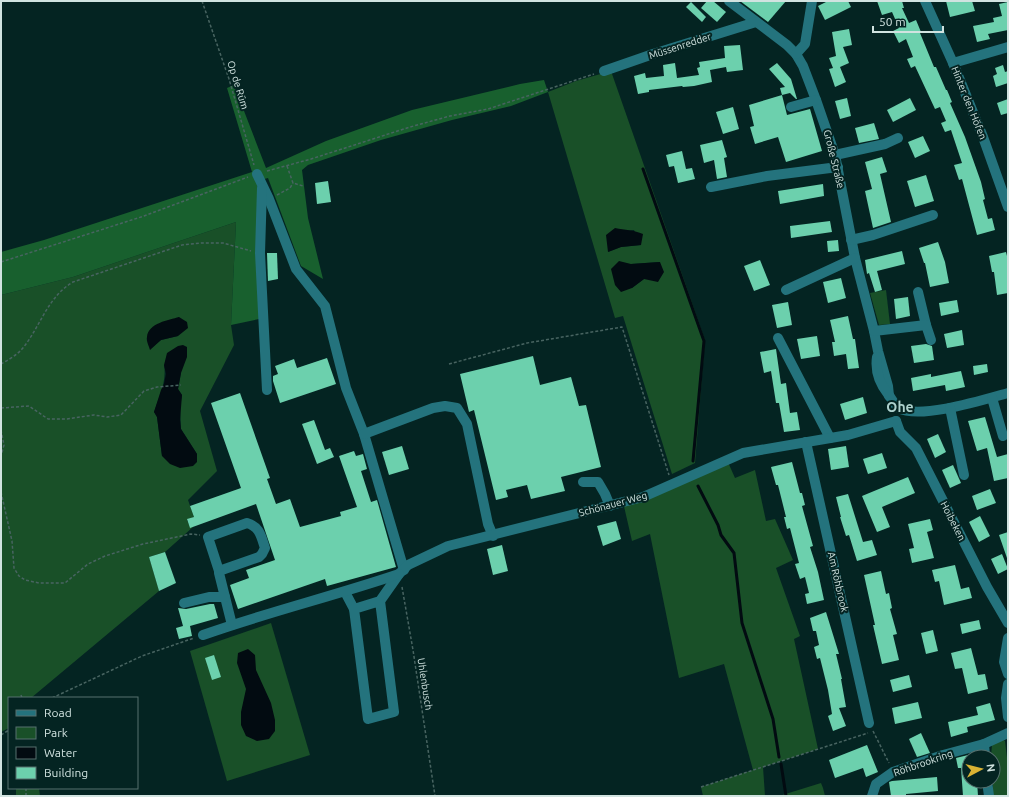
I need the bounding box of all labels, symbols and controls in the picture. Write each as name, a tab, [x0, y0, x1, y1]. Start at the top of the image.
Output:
scale bar	[873, 8, 943, 34]
text: 50 m	[879, 15, 906, 28]
street label: Müssenredder	[648, 31, 713, 61]
street label: Op de Rüm	[225, 59, 251, 111]
street label: Hinter den Höfen	[949, 65, 989, 141]
street label: Große Straße	[821, 129, 847, 189]
district label: Ohe	[886, 399, 914, 415]
street label: Schönauer Weg	[578, 490, 648, 518]
street label: Hoibeken	[938, 499, 968, 543]
street label: Am Röhbrook	[826, 551, 850, 613]
street label: Uhlenbusch	[415, 657, 435, 711]
legend	[8, 697, 138, 789]
text: Road	[44, 706, 72, 719]
text: Park	[44, 726, 68, 739]
text: Water	[44, 746, 77, 759]
street label: Röhbrookring	[892, 748, 954, 778]
north arrow	[961, 749, 1001, 789]
text: N	[984, 763, 997, 773]
text: Building	[44, 766, 88, 779]

